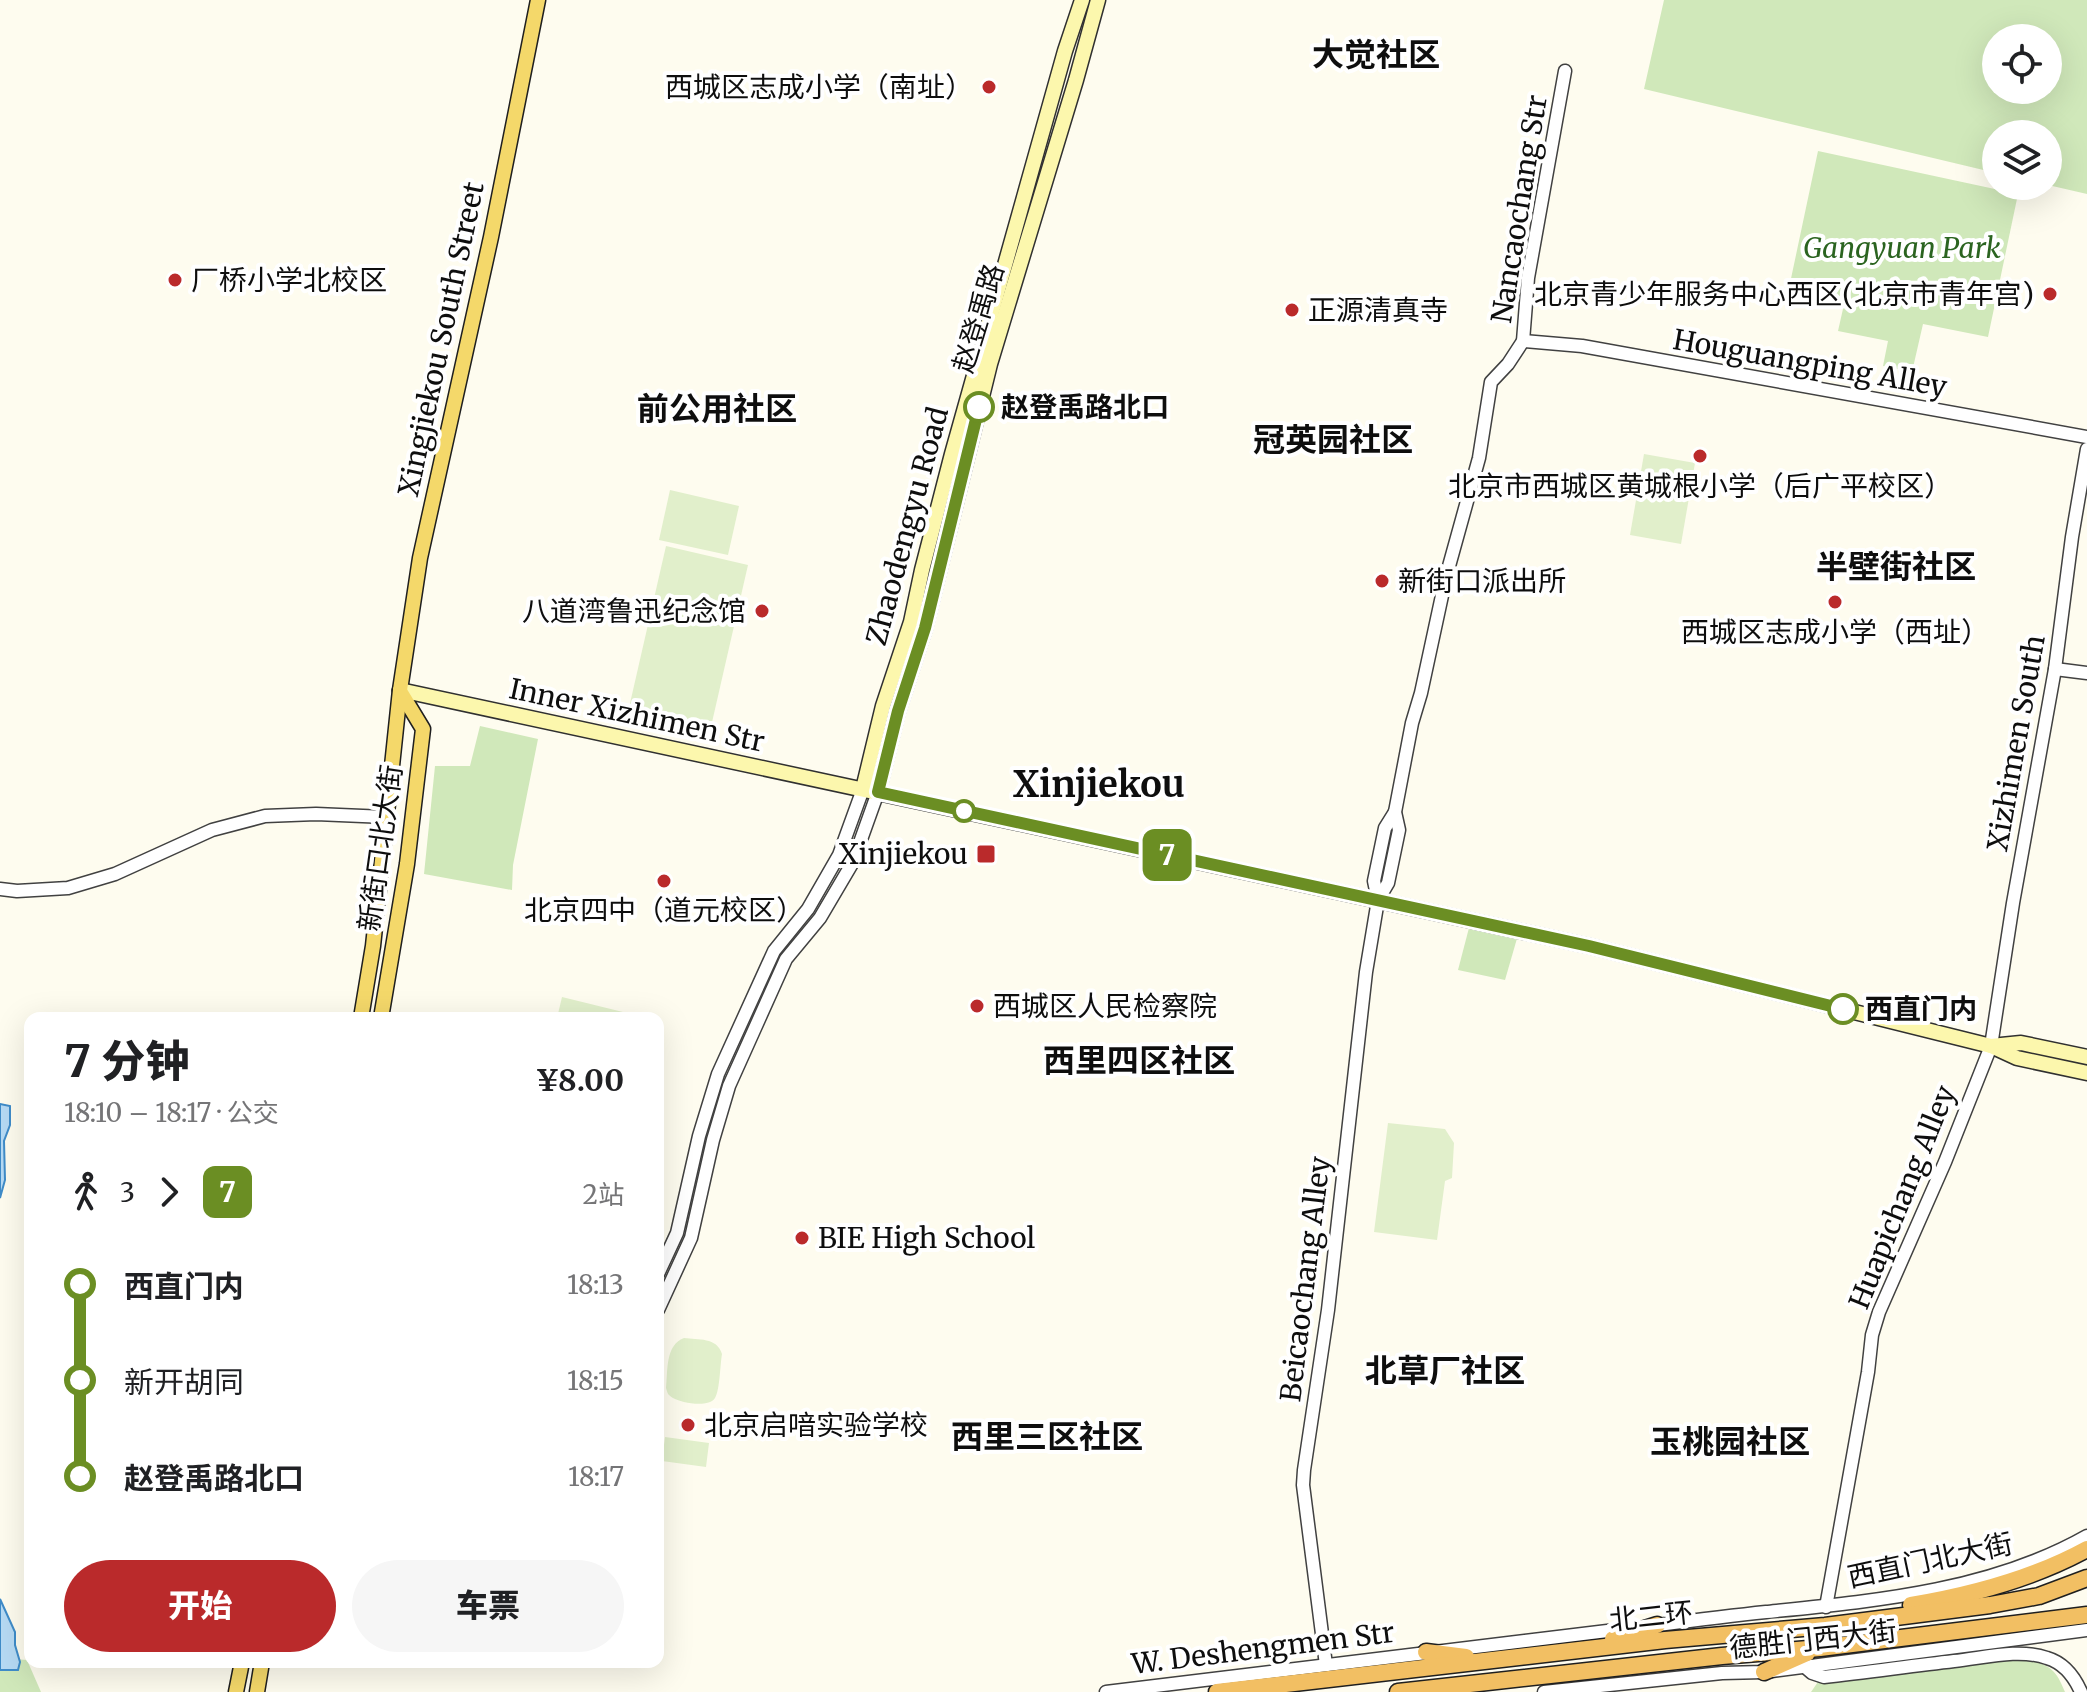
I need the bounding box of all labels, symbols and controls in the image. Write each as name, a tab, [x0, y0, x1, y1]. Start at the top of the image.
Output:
map controls	[1982, 24, 2062, 200]
button: locate	[1982, 24, 2062, 104]
district label: 大觉社区	[1312, 35, 1440, 75]
place label: 西城区志成小学（南址）	[665, 69, 973, 105]
marker: 西城区志成小学（南址）	[980, 78, 998, 96]
street label: Nancaochang Str	[1483, 92, 1555, 326]
button: layers	[1982, 120, 2062, 200]
street label: Xingjiekou South Street	[390, 179, 492, 499]
park label: Gangyuan Park	[1803, 230, 2001, 266]
street label: 赵登禹路	[944, 259, 1012, 377]
place label: 厂桥小学北校区	[191, 262, 387, 298]
marker: 厂桥小学北校区	[166, 271, 184, 289]
place label: 北京青少年服务中心西区(北京市青年宫)	[1534, 276, 2034, 312]
marker: 北京青少年服务中心西区(北京市青年宫)	[2041, 285, 2059, 303]
place label: 正源清真寺	[1308, 292, 1448, 328]
marker: 正源清真寺	[1283, 301, 1301, 319]
street label: Houguangping Alley	[1670, 321, 1950, 405]
district label: 前公用社区	[637, 389, 797, 429]
place label: 赵登禹路北口	[1001, 389, 1169, 425]
marker: 赵登禹路北口	[964, 392, 994, 422]
street label: Zhaodengyu Road	[858, 403, 956, 649]
district label: 冠英园社区	[1253, 420, 1413, 460]
marker: 北京市西城区黄城根小学（后广平校区）	[1691, 447, 1709, 465]
place label: 北京市西城区黄城根小学（后广平校区）	[1448, 468, 1952, 504]
district label: 半壁街社区	[1816, 547, 1976, 587]
place label: 新街口派出所	[1398, 563, 1566, 599]
marker: 新街口派出所	[1373, 572, 1391, 590]
place label: 八道湾鲁迅纪念馆	[522, 593, 746, 629]
marker: 西城区志成小学（西址）	[1826, 593, 1844, 611]
marker: 八道湾鲁迅纪念馆	[753, 602, 771, 620]
place label: 西城区志成小学（西址）	[1681, 614, 1989, 650]
street label: Xizhimen South	[1979, 632, 2053, 854]
street label: Inner Xizhimen Str	[506, 670, 768, 760]
street label: 新街口北大街	[350, 762, 410, 934]
district label: Xinjiekou	[1013, 762, 1185, 807]
unlabelled marker	[953, 800, 975, 822]
line badge: 7	[1141, 829, 1193, 881]
place label: Xinjiekou	[838, 836, 968, 872]
text: 7	[1159, 837, 1175, 873]
marker: Xinjiekou	[975, 843, 997, 865]
marker: 北京四中（道元校区）	[655, 872, 673, 890]
place label: 北京四中（道元校区）	[524, 892, 804, 928]
place label: 西城区人民检察院	[993, 988, 1217, 1024]
place label: 西直门内	[1865, 991, 1977, 1027]
marker: 西直门内	[1828, 994, 1858, 1024]
marker: 西城区人民检察院	[968, 997, 986, 1015]
text: 7 分钟	[64, 1034, 189, 1089]
district label: 西里四区社区	[1043, 1041, 1235, 1081]
text: ¥8.00	[535, 1061, 624, 1099]
street label: Huapichang Alley	[1841, 1079, 1963, 1314]
text: 18:10 – 18:17 · 公交	[64, 1096, 279, 1129]
street label: Beicaochang Alley	[1272, 1154, 1338, 1404]
icon: walk	[64, 1170, 108, 1214]
icon: forward	[147, 1170, 191, 1214]
text: 7	[219, 1174, 236, 1210]
text: 3	[120, 1176, 135, 1209]
text: 2站	[583, 1178, 624, 1211]
place label: BIE High School	[818, 1220, 1035, 1256]
marker: BIE High School	[793, 1229, 811, 1247]
text: 西直门内	[124, 1267, 244, 1305]
text: 18:13	[567, 1268, 624, 1301]
district label: 北草厂社区	[1365, 1351, 1525, 1391]
text: 新开胡同	[124, 1363, 244, 1401]
text: 18:15	[567, 1364, 624, 1397]
place label: 北京启喑实验学校	[704, 1407, 928, 1443]
marker: 北京启喑实验学校	[679, 1416, 697, 1434]
district label: 西里三区社区	[951, 1417, 1143, 1457]
district label: 玉桃园社区	[1650, 1422, 1810, 1462]
text: 赵登禹路北口	[124, 1459, 304, 1497]
text: 18:17	[568, 1460, 624, 1493]
street label: 西直门北大街	[1844, 1525, 2016, 1595]
button: 开始	[64, 1560, 336, 1652]
button: 车票	[352, 1560, 624, 1652]
street label: 北二环	[1607, 1594, 1695, 1638]
street label: 德胜门西大街	[1728, 1612, 1898, 1666]
street label: W. Deshengmen Str	[1129, 1614, 1396, 1682]

